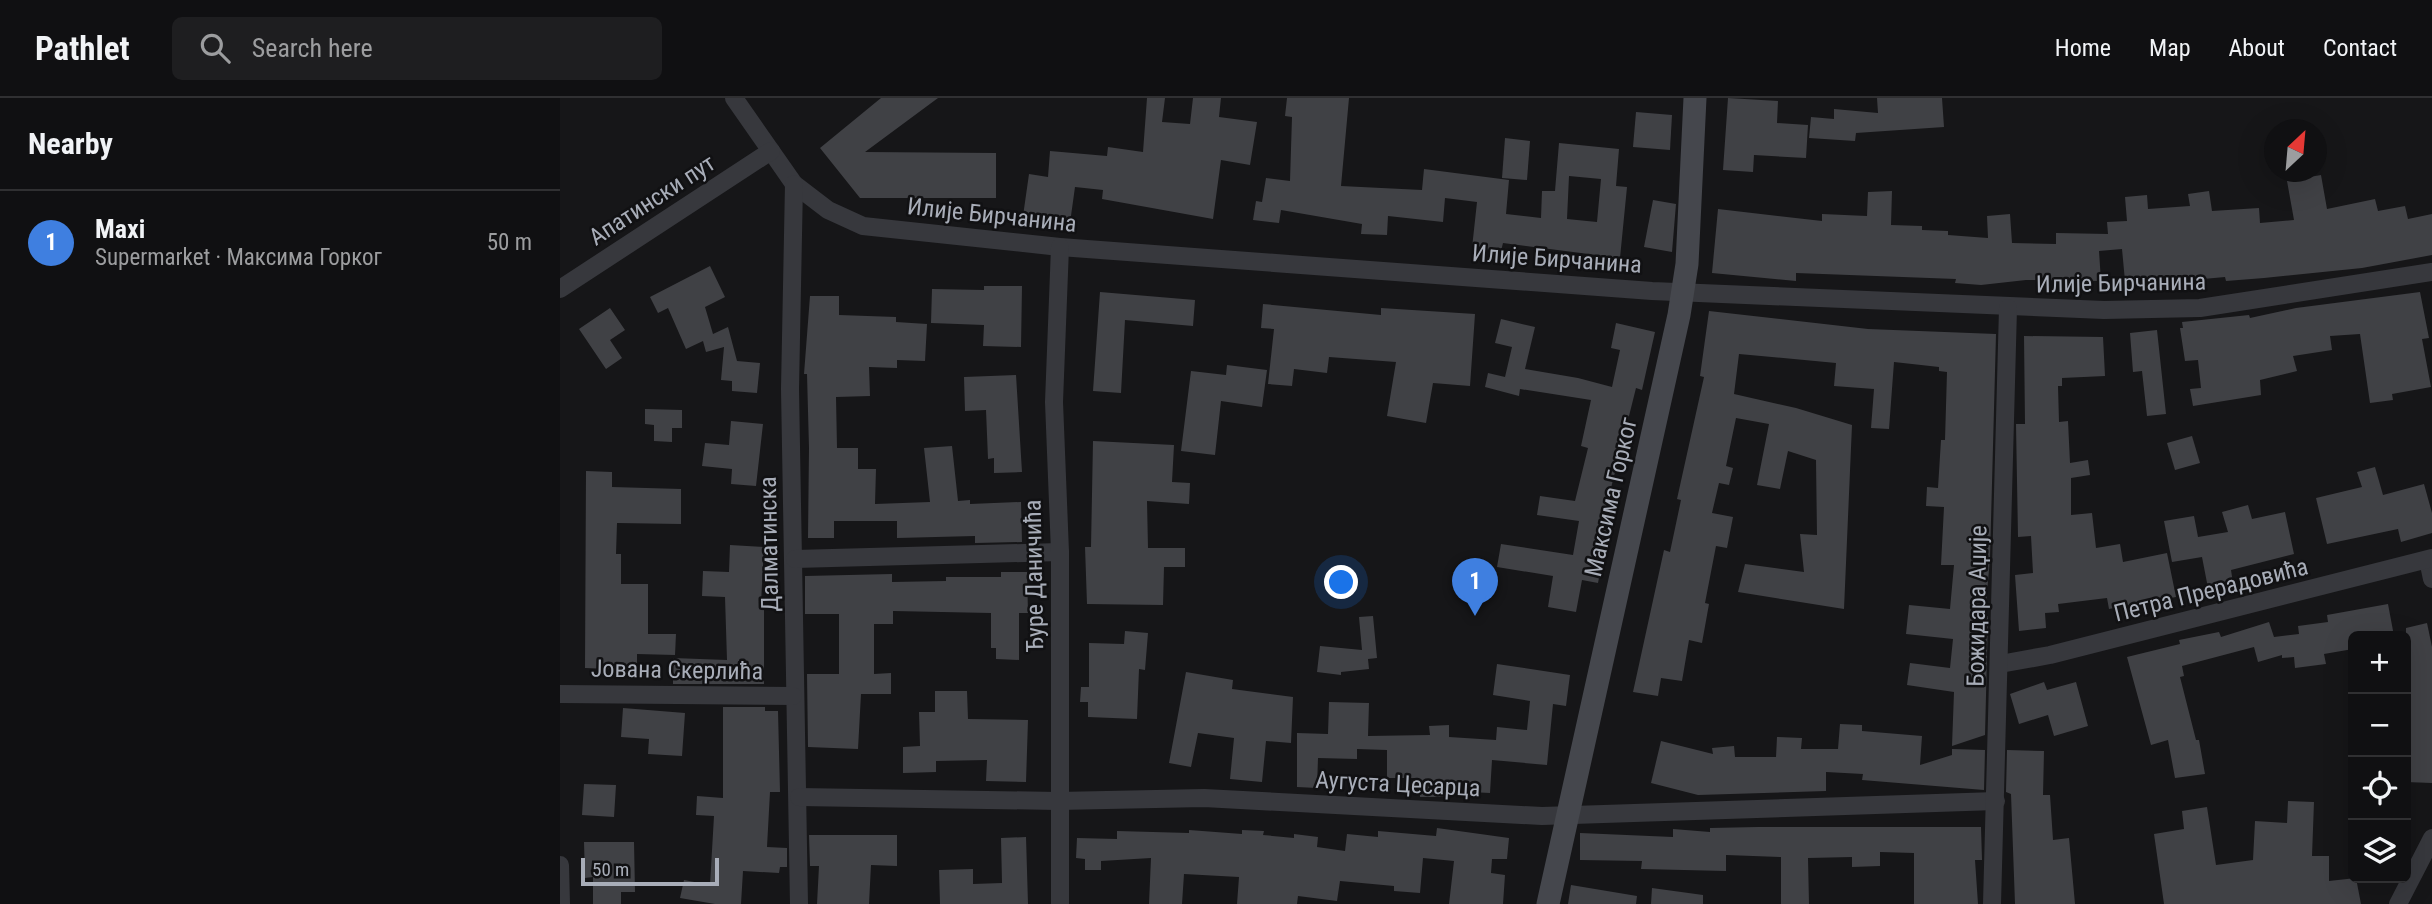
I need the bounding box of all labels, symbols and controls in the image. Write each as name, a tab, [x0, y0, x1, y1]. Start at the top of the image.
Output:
search box	[172, 17, 662, 80]
text: Pathlet	[35, 29, 130, 68]
icon: search	[196, 29, 234, 67]
text: Search here	[252, 33, 373, 63]
text: Home	[2055, 34, 2111, 62]
text: Map	[2149, 34, 2191, 62]
text: About	[2229, 34, 2285, 62]
text: Contact	[2323, 34, 2397, 62]
north arrow	[2264, 119, 2327, 182]
text: Nearby	[28, 126, 113, 161]
street label: Апатински пут	[584, 149, 720, 251]
street label: Илије Бирчанина	[906, 192, 1078, 238]
text: Maxi	[95, 214, 145, 244]
text: 1	[45, 229, 57, 256]
text: 50 m	[487, 229, 532, 256]
street label: Илије Бирчанина	[1471, 239, 1643, 279]
text: Supermarket · Максима Горког	[95, 244, 382, 271]
street label: Илије Бирчанина	[2036, 268, 2206, 298]
street label: Максима Горког	[1579, 415, 1643, 579]
street label: Далматинска	[754, 476, 784, 612]
street label: Ђуре Даничића	[1019, 499, 1049, 653]
street label: Божидара Аџије	[1962, 525, 1992, 687]
street label: Петра Прерадовића	[2111, 552, 2311, 628]
pin: 1	[1452, 558, 1498, 616]
your location	[1324, 565, 1358, 599]
map controls	[2348, 631, 2411, 883]
button: +	[2348, 631, 2411, 694]
street label: Јована Скерлића	[591, 654, 763, 686]
button: −	[2348, 694, 2411, 757]
button: locate	[2348, 757, 2411, 820]
street label: Аугуста Цесарца	[1315, 766, 1481, 802]
button: layers	[2348, 820, 2411, 883]
scale bar	[581, 855, 719, 887]
text: 50 m	[592, 858, 629, 881]

